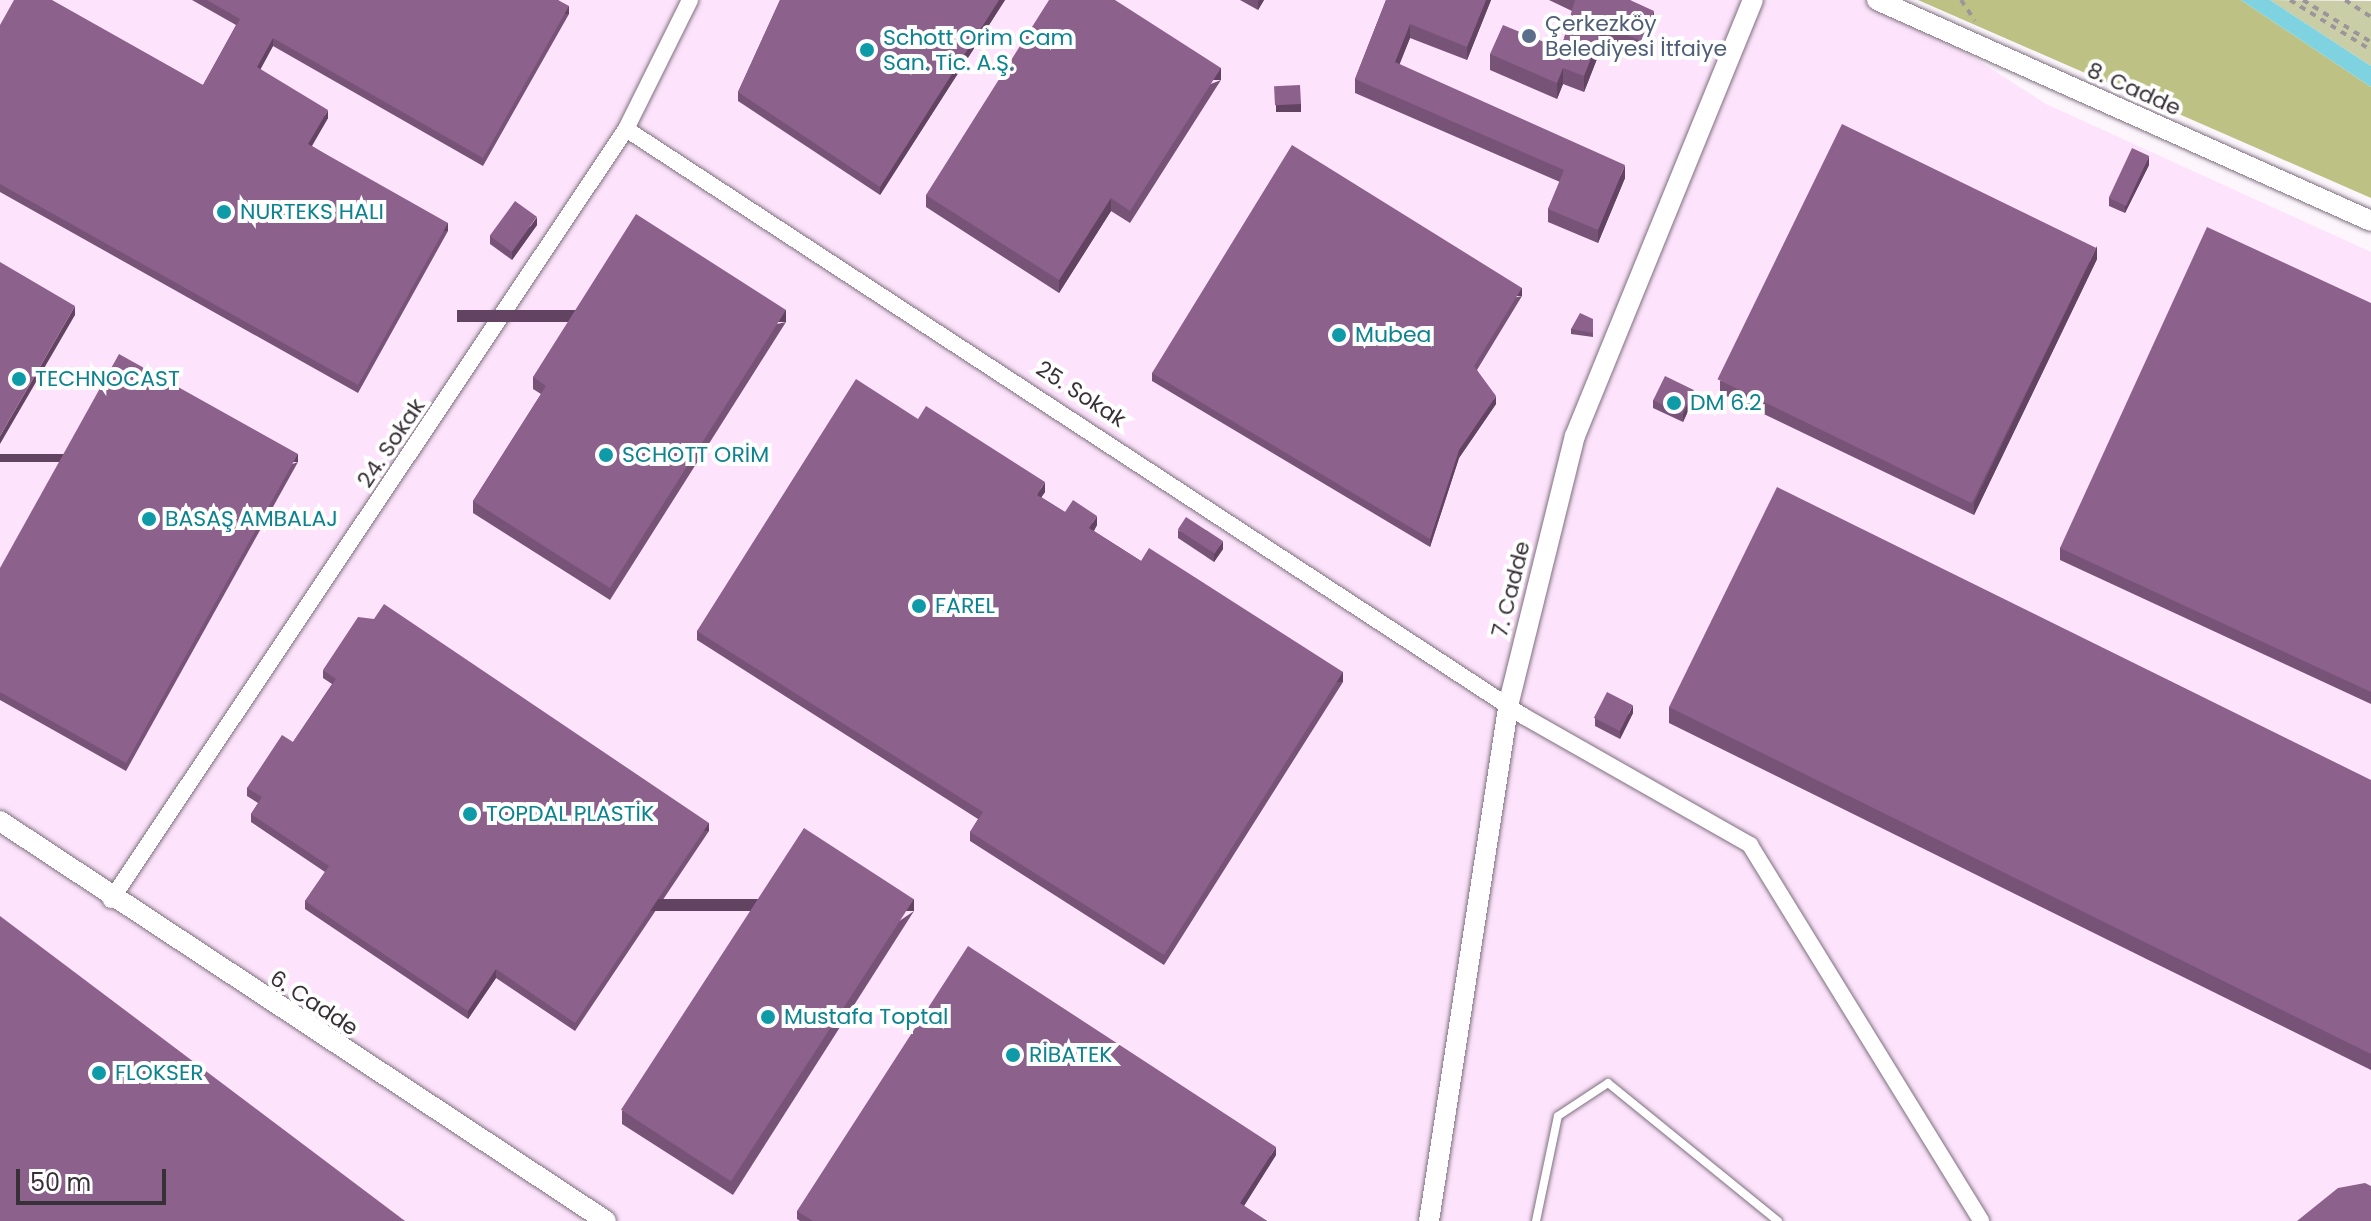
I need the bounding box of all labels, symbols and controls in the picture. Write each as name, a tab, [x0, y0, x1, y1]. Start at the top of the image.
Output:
place label: Çerkezköy Belediyesi İtfaiye	[1545, 10, 1727, 62]
place label: Schott Orim Cam San. Tic. A.Ş.	[883, 24, 1073, 76]
marker: Çerkezköy Belediyesi İtfaiye	[1520, 27, 1538, 45]
marker: Schott Orim Cam San. Tic. A.Ş.	[858, 41, 876, 59]
street label: 8. Cadde	[2083, 57, 2185, 121]
place label: NURTEKS HALI	[240, 199, 384, 225]
marker: NURTEKS HALI	[215, 203, 233, 221]
place label: Mubea	[1355, 322, 1431, 348]
marker: Mubea	[1330, 326, 1348, 344]
street label: 25. Sokak	[1031, 355, 1131, 433]
place label: TECHNOCAST	[35, 366, 180, 392]
marker: TECHNOCAST	[10, 370, 28, 388]
place label: DM 6.2	[1690, 390, 1762, 416]
street label: 24. Sokak	[352, 394, 430, 492]
marker: DM 6.2	[1665, 394, 1683, 412]
place label: SCHOTT ORİM	[622, 442, 769, 468]
marker: SCHOTT ORİM	[597, 446, 615, 464]
place label: BASAŞ AMBALAJ	[165, 506, 338, 532]
marker: BASAŞ AMBALAJ	[140, 510, 158, 528]
street label: 7. Cadde	[1486, 538, 1536, 640]
place label: FAREL	[935, 593, 995, 619]
marker: FAREL	[910, 597, 928, 615]
place label: TOPDAL PLASTİK	[486, 801, 654, 827]
marker: TOPDAL PLASTİK	[461, 805, 479, 823]
street label: 6. Cadde	[265, 965, 363, 1041]
place label: Mustafa Toptal	[784, 1004, 949, 1030]
marker: Mustafa Toptal	[759, 1008, 777, 1026]
place label: RİBATEK	[1029, 1042, 1112, 1068]
marker: RİBATEK	[1004, 1046, 1022, 1064]
place label: FLOKSER	[115, 1060, 204, 1086]
marker: FLOKSER	[90, 1064, 108, 1082]
scale bar	[20, 1153, 170, 1203]
text: 50 m	[30, 1166, 91, 1199]

